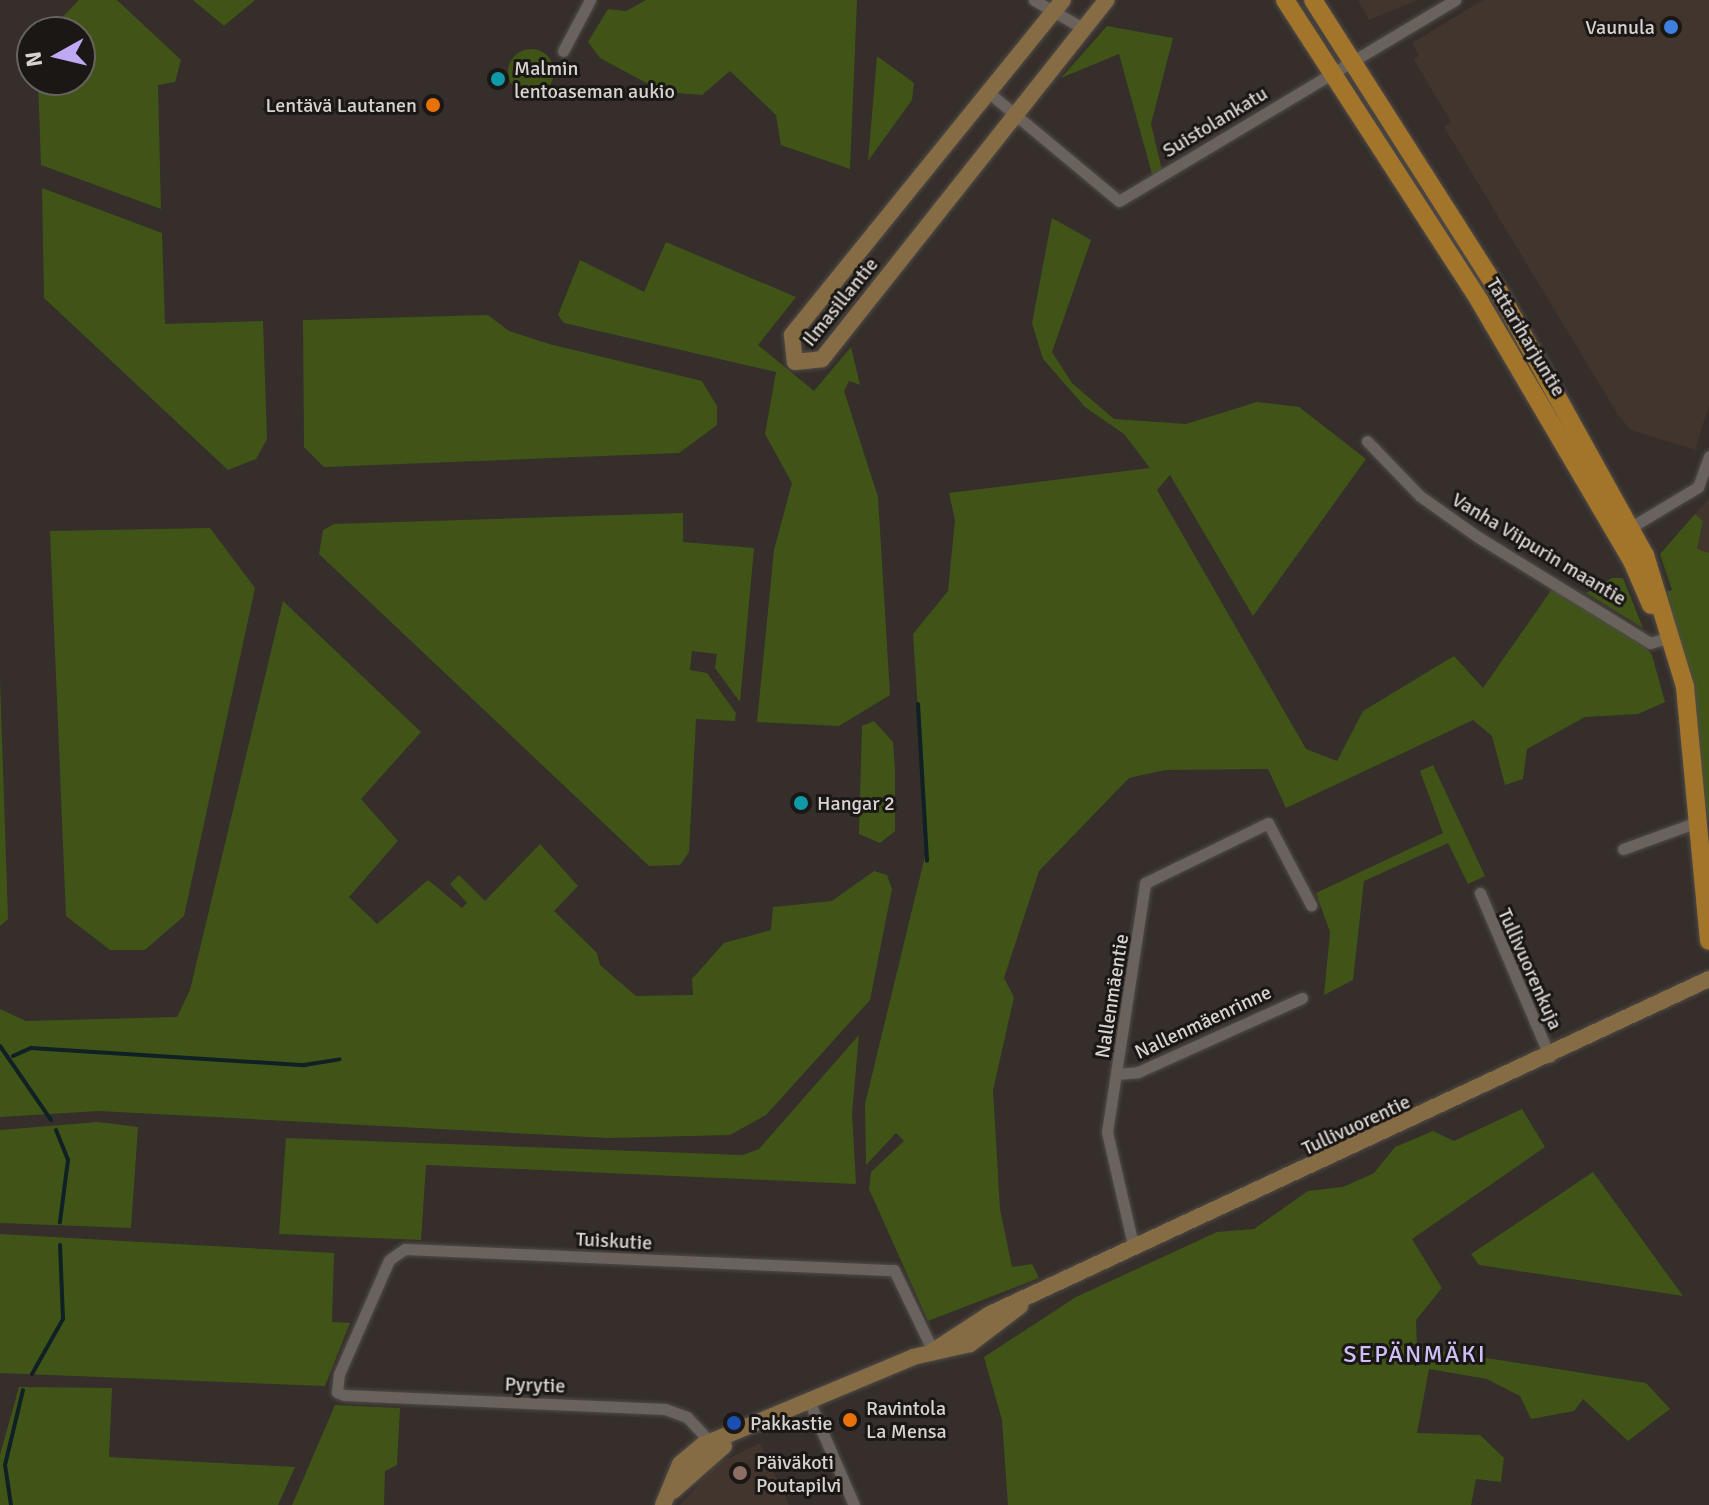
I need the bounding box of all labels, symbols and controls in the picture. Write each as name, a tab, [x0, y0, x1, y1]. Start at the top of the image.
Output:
place label: Vaunula	[1585, 15, 1655, 39]
north arrow	[16, 16, 96, 96]
marker: Vaunula	[1662, 18, 1680, 36]
text: N	[19, 50, 48, 69]
place label: Malmin lentoaseman aukio	[514, 56, 675, 103]
marker: Malmin lentoaseman aukio	[489, 70, 507, 88]
street label: Suistolankatu	[1158, 81, 1272, 163]
place label: Lentävä Lautanen	[265, 93, 417, 117]
marker: Lentävä Lautanen	[424, 96, 442, 114]
street label: Ilmasillantie	[797, 253, 883, 351]
street label: Tattariharjuntie	[1481, 273, 1571, 401]
street label: Vanha Viipurin maantie	[1447, 487, 1631, 611]
place label: Hangar 2	[817, 791, 895, 815]
marker: Hangar 2	[792, 794, 810, 812]
street label: Tullivuorenkuja	[1493, 905, 1567, 1033]
street label: Nallenmäentie	[1090, 932, 1134, 1060]
street label: Nallenmäenrinne	[1131, 980, 1275, 1064]
street label: Tullivuorentie	[1298, 1089, 1414, 1161]
street label: Tuiskutie	[575, 1227, 653, 1255]
district label: SEPÄNMÄKI	[1343, 1341, 1487, 1369]
street label: Pyrytie	[504, 1372, 566, 1398]
place label: Ravintola La Mensa	[866, 1396, 947, 1443]
place label: Pakkastie	[750, 1411, 833, 1435]
marker: Ravintola La Mensa	[841, 1411, 859, 1429]
marker: Pakkastie	[725, 1414, 743, 1432]
place label: Päiväkoti Poutapilvi	[756, 1450, 841, 1497]
marker: Päiväkoti Poutapilvi	[731, 1464, 749, 1482]

